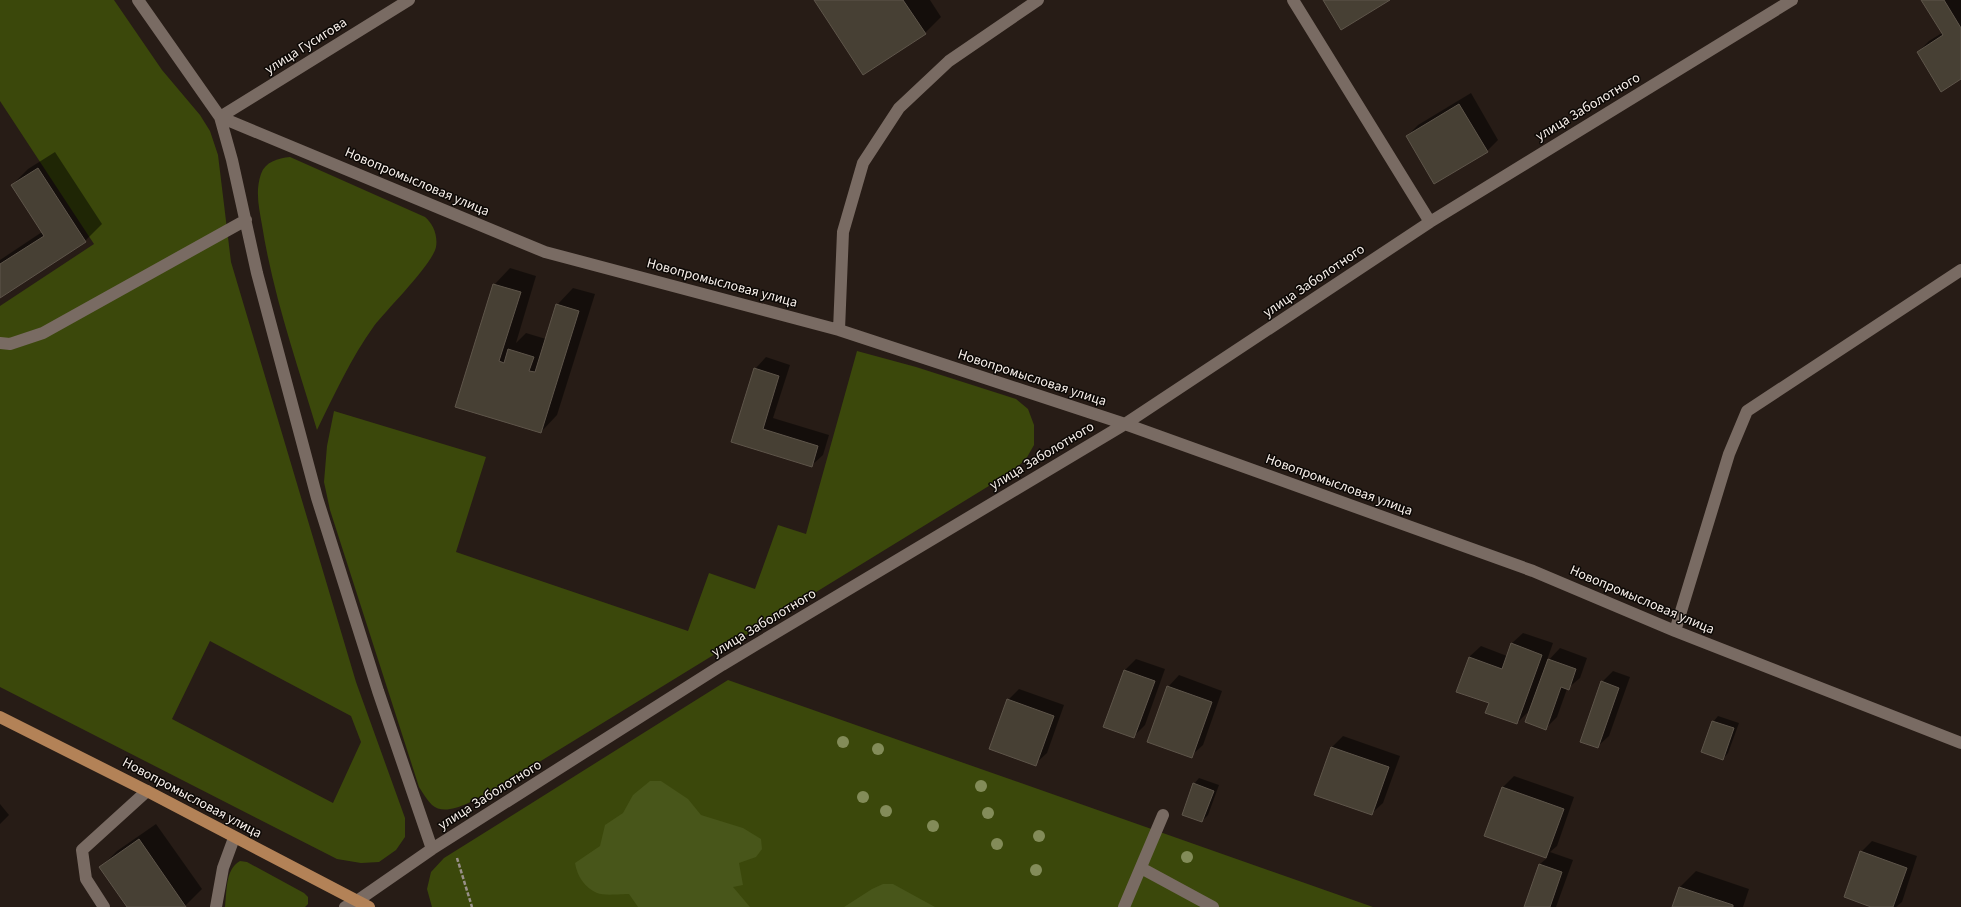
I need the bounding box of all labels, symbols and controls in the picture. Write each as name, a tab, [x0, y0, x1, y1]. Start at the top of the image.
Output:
street label: улица Гусигова	[261, 13, 351, 79]
street label: улица Заболотного	[1532, 68, 1644, 146]
street label: Новопромысловая улица	[342, 142, 492, 222]
street label: улица Заболотного	[1259, 239, 1369, 323]
street label: Новопромысловая улица	[644, 253, 800, 313]
street label: Новопромысловая улица	[955, 344, 1109, 412]
street label: улица Заболотного	[986, 417, 1098, 495]
street label: Новопромысловая улица	[1263, 449, 1415, 521]
street label: Новопромысловая улица	[1567, 560, 1717, 640]
street label: улица Заболотного	[708, 584, 820, 662]
street label: Новопромысловая улица	[119, 753, 265, 843]
street label: улица Заболотного	[434, 755, 546, 835]

